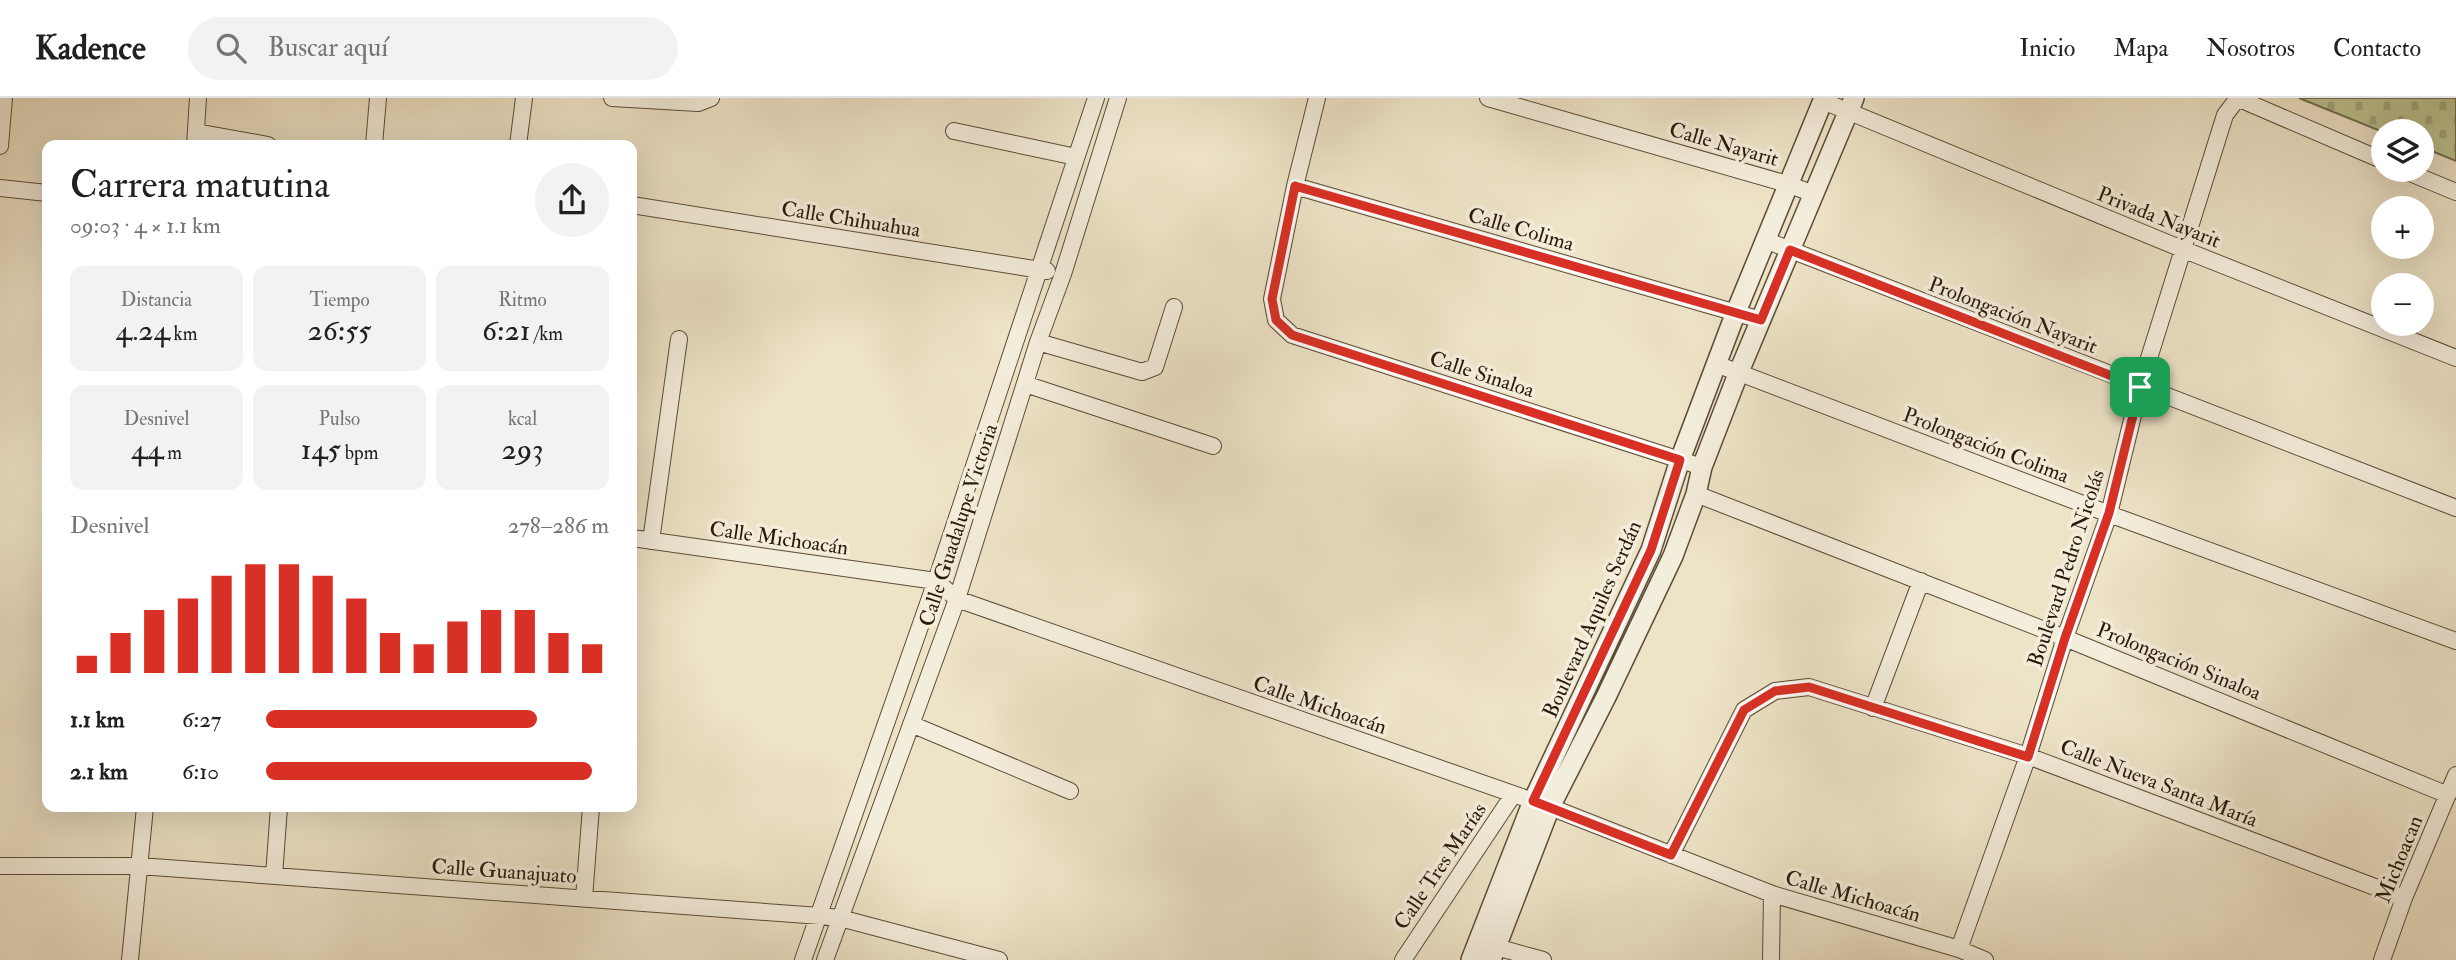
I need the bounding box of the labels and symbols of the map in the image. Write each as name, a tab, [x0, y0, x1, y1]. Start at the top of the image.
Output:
street label: Calle Nayarit	[1666, 116, 1782, 173]
street label: Privada Nayarit	[2093, 180, 2225, 255]
street label: Calle Chihuahua	[779, 195, 923, 244]
street label: Calle Colima	[1465, 201, 1577, 258]
street label: Prolongación Nayarit	[1924, 271, 2101, 360]
street label: Calle Sinaloa	[1426, 345, 1538, 404]
pin	[2110, 357, 2170, 417]
street label: Prolongación Colima	[1899, 401, 2073, 490]
street label: Calle Guadalupe Victoria	[913, 420, 1004, 630]
street label: Boulevard Pedro Nicolás	[2022, 466, 2111, 670]
street label: Calle Michoacán	[708, 515, 850, 562]
street label: Boulevard Aquiles Serdán	[1537, 516, 1648, 722]
street label: Prolongación Sinaloa	[2093, 616, 2265, 707]
street label: Calle Michoacán	[1249, 670, 1390, 741]
street label: Calle Nueva Santa María	[2056, 733, 2262, 834]
street label: Calle Tres Marías	[1388, 798, 1493, 935]
street label: Michoacan	[2370, 811, 2429, 907]
street label: Calle Guanajuato	[430, 853, 578, 890]
street label: Calle Michoacán	[1782, 864, 1924, 929]

